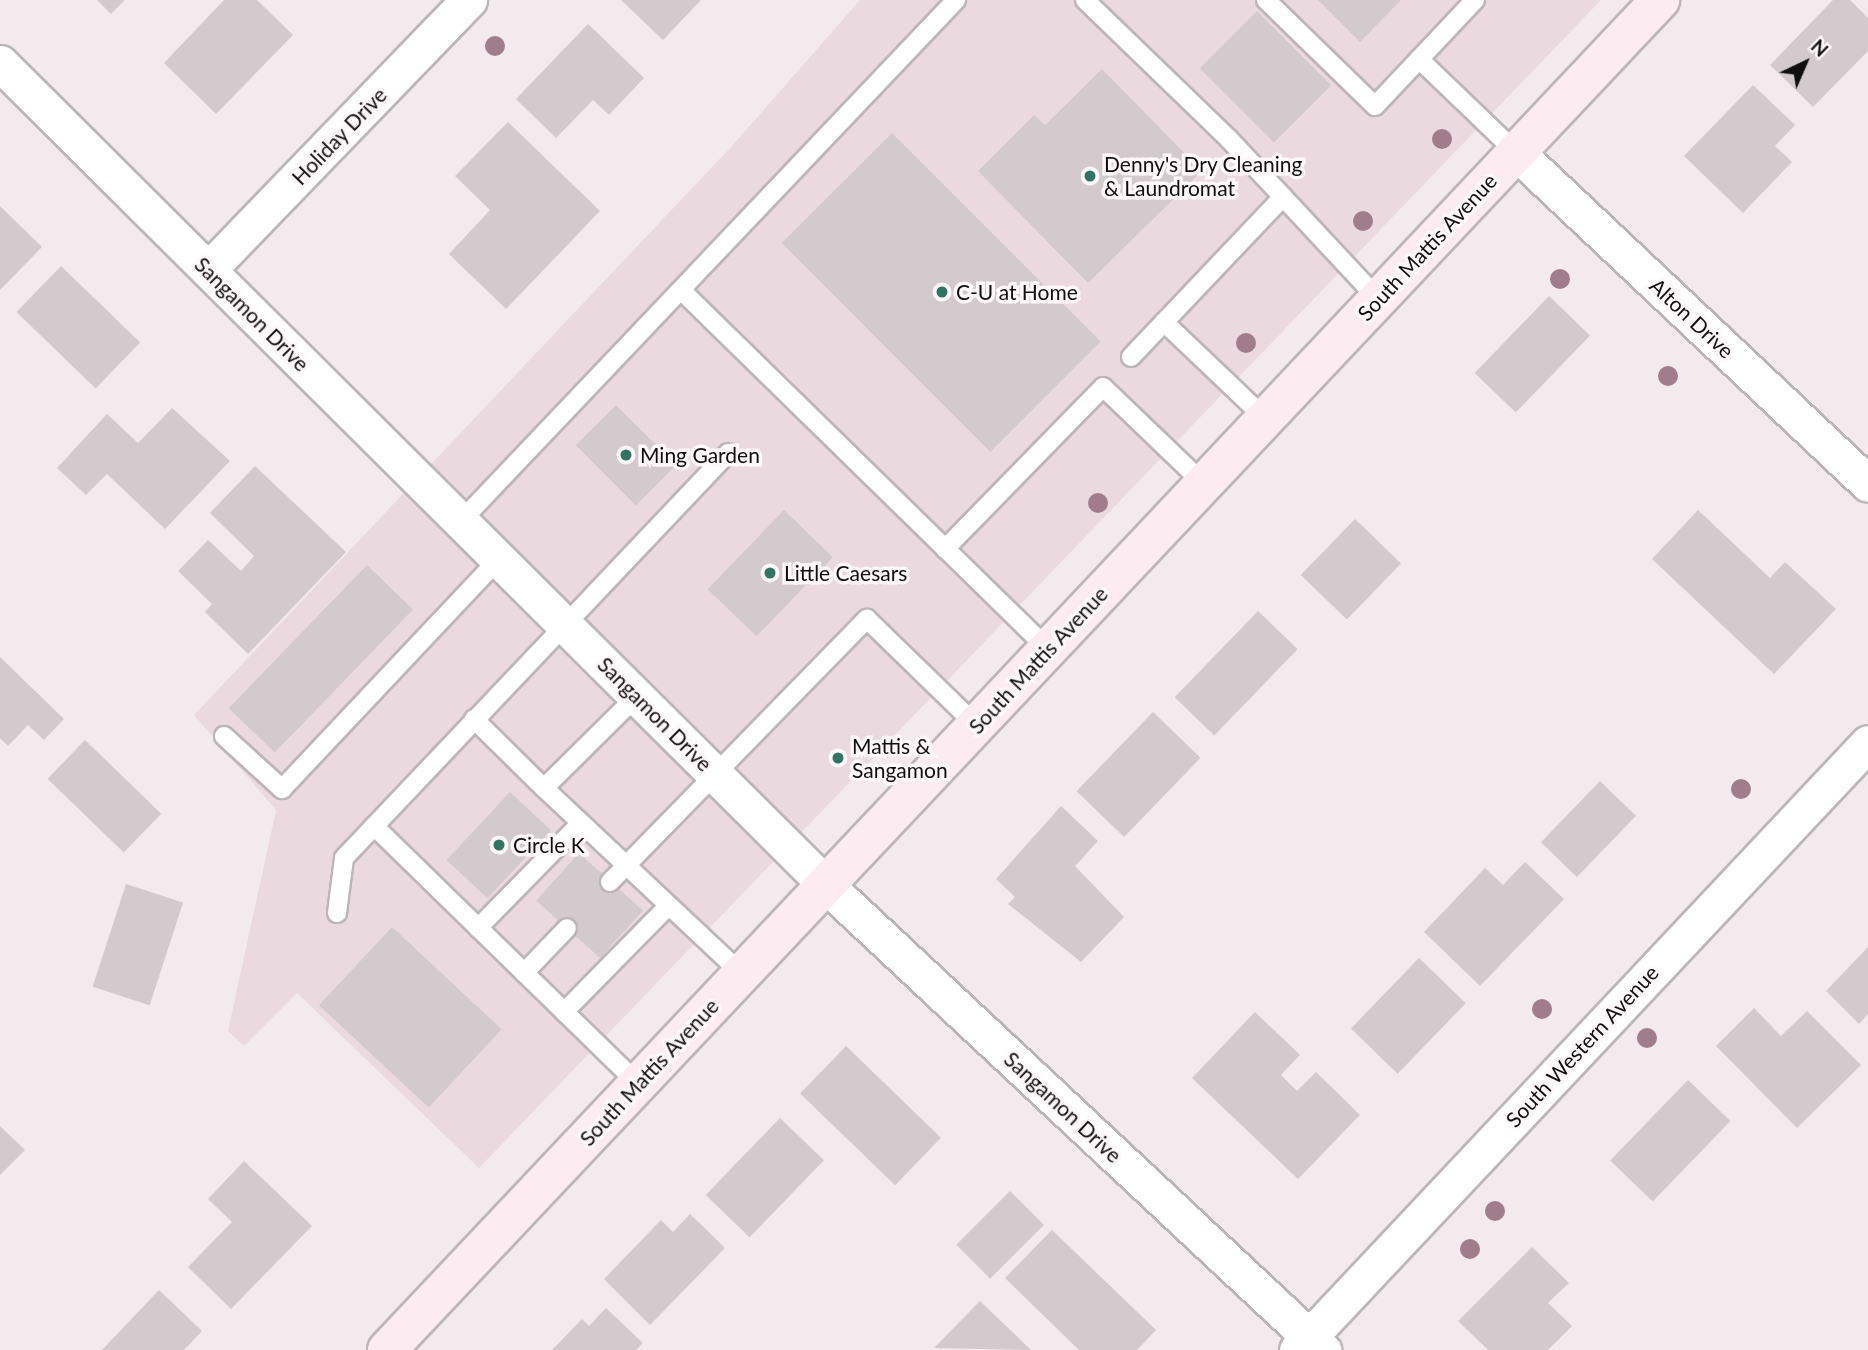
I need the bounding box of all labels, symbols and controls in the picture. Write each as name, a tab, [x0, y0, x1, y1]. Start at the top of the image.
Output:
north arrow	[1770, 28, 1840, 98]
text: N	[1807, 34, 1833, 61]
street label: Holiday Drive	[286, 82, 392, 190]
place label: Denny's Dry Cleaning & Laundromat	[1104, 151, 1303, 201]
marker: Denny's Dry Cleaning & Laundromat	[1082, 168, 1098, 184]
street label: South Mattis Avenue	[1352, 168, 1502, 326]
street label: Sangamon Drive	[190, 252, 314, 376]
street label: Alton Drive	[1645, 273, 1739, 363]
place label: C-U at Home	[956, 279, 1078, 305]
marker: C-U at Home	[934, 284, 950, 300]
place label: Ming Garden	[640, 442, 760, 468]
marker: Ming Garden	[618, 447, 634, 463]
place label: Little Caesars	[784, 560, 907, 586]
marker: Little Caesars	[762, 565, 778, 581]
street label: South Mattis Avenue	[963, 581, 1113, 739]
street label: Sangamon Drive	[593, 652, 717, 776]
place label: Mattis & Sangamon	[852, 733, 948, 783]
marker: Mattis & Sangamon	[830, 750, 846, 766]
place label: Circle K	[513, 832, 585, 858]
marker: Circle K	[491, 837, 507, 853]
street label: South Western Avenue	[1500, 959, 1664, 1133]
street label: South Mattis Avenue	[574, 993, 724, 1151]
street label: Sangamon Drive	[999, 1046, 1127, 1168]

